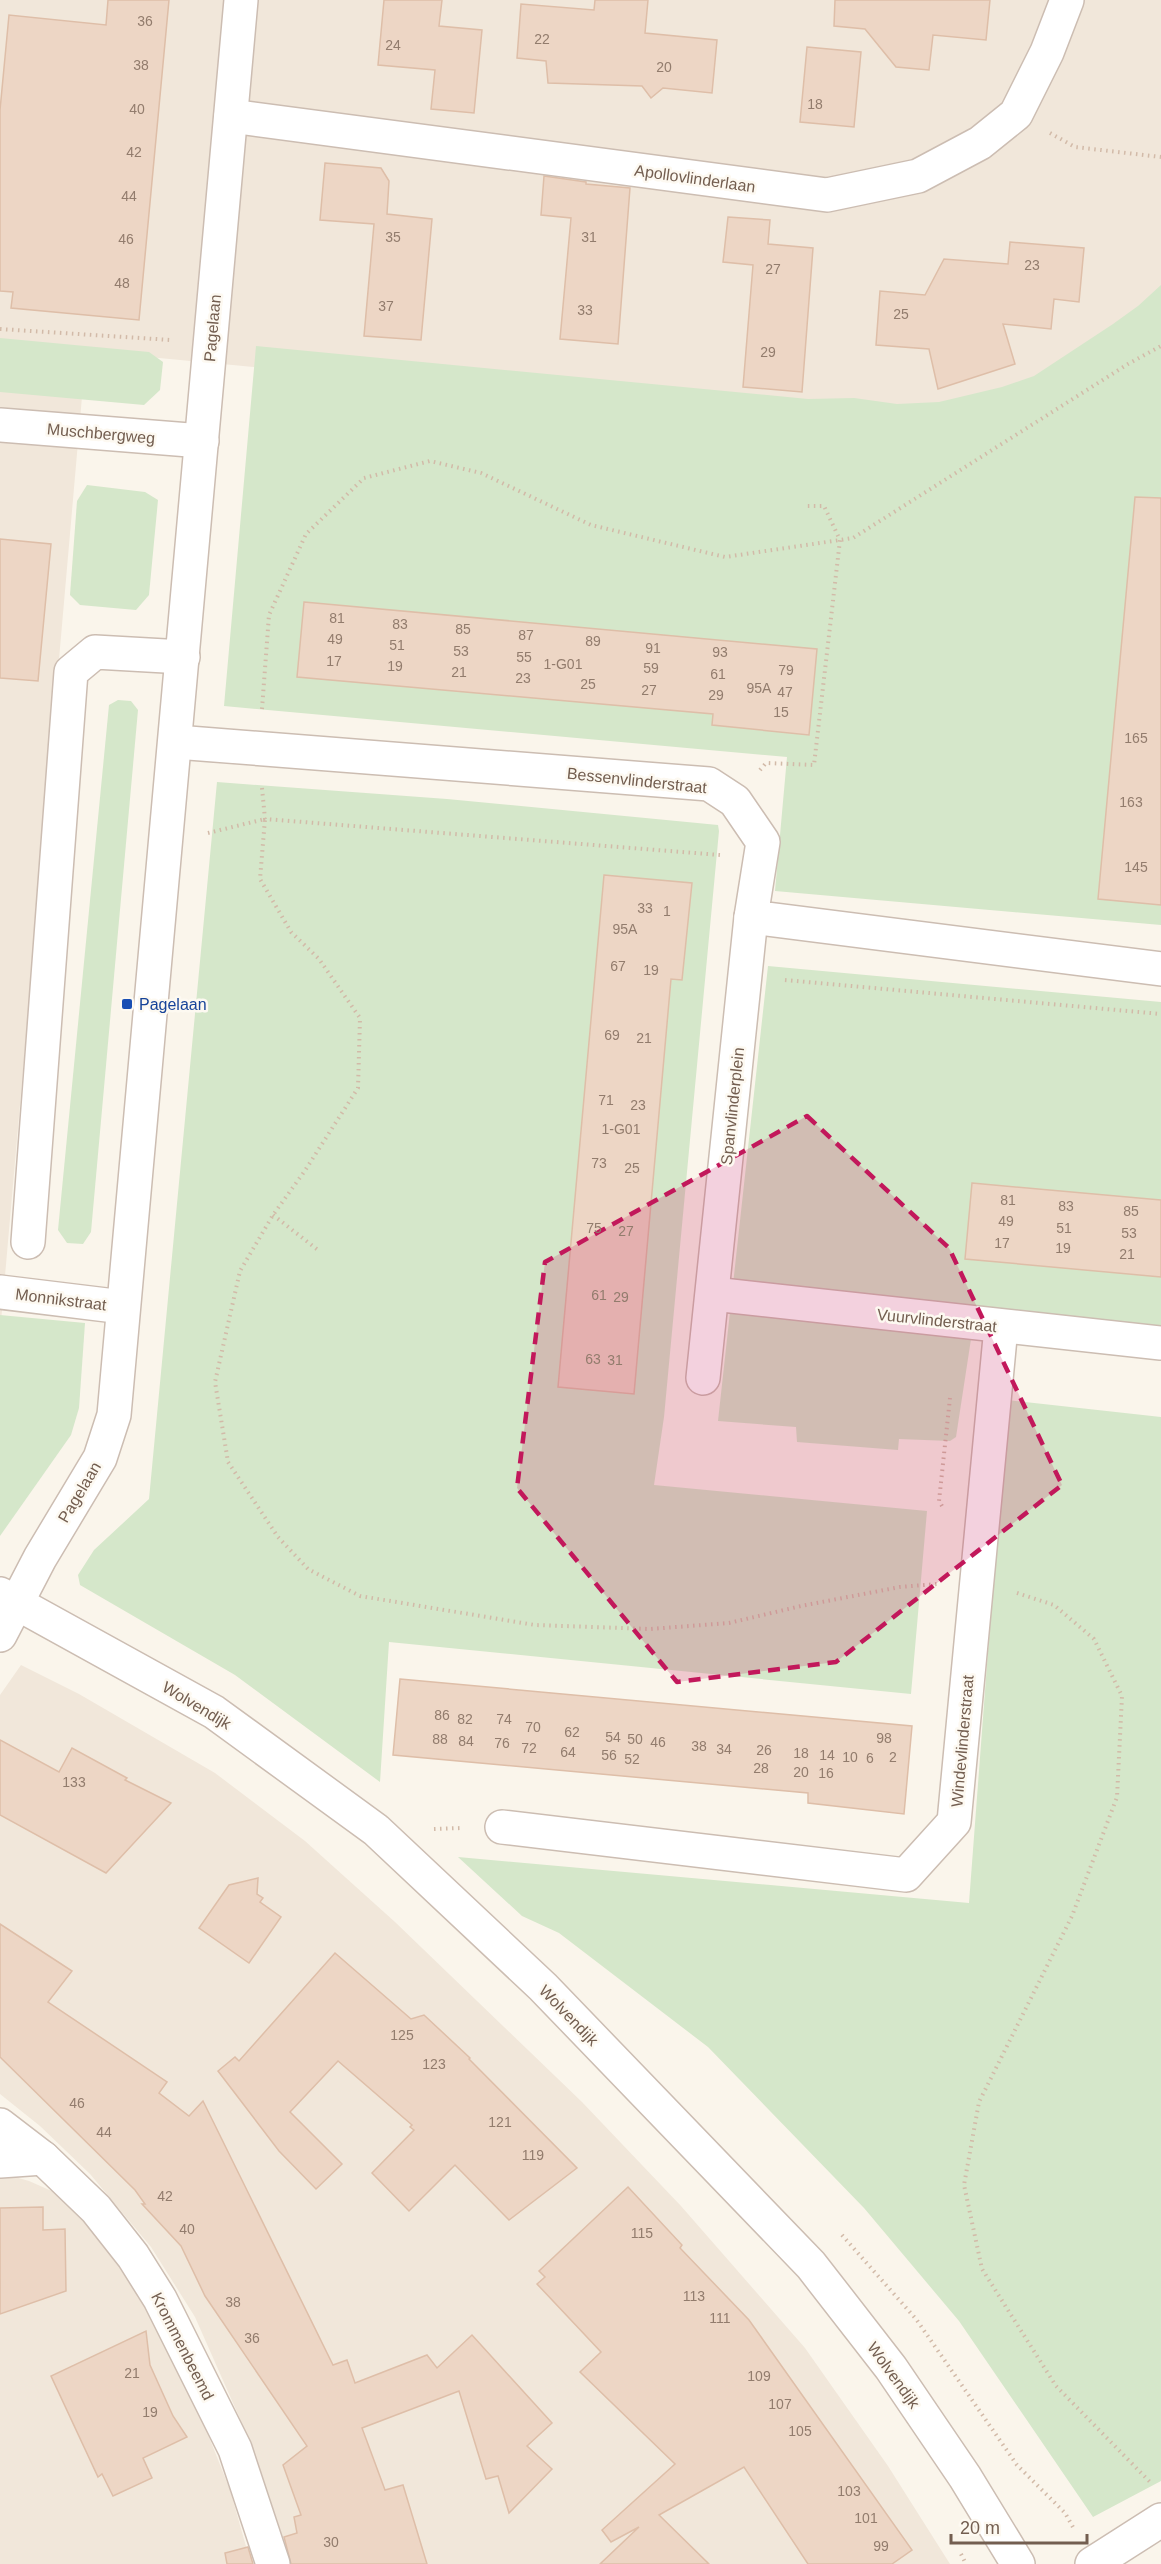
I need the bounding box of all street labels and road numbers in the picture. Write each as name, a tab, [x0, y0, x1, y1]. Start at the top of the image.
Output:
street label: Apollovlinderlaan	[633, 162, 756, 195]
street label: Pagelaan	[201, 294, 224, 362]
street label: Muschbergweg	[46, 420, 156, 447]
street label: Bessenvlinderstraat	[566, 765, 708, 796]
street label: Spanvlinderplein	[718, 1046, 747, 1166]
street label: Monnikstraat	[14, 1285, 108, 1314]
street label: Vuurvlinderstraat	[876, 1306, 998, 1335]
street label: Pagelaan	[55, 1459, 104, 1526]
street label: Windevlinderstraat	[948, 1674, 977, 1808]
street label: Wolvendijk	[159, 1678, 235, 1733]
street label: Wolvendijk	[536, 1982, 602, 2050]
street label: Krommenbeemd	[148, 2290, 217, 2403]
street label: Wolvendijk	[864, 2339, 924, 2412]

